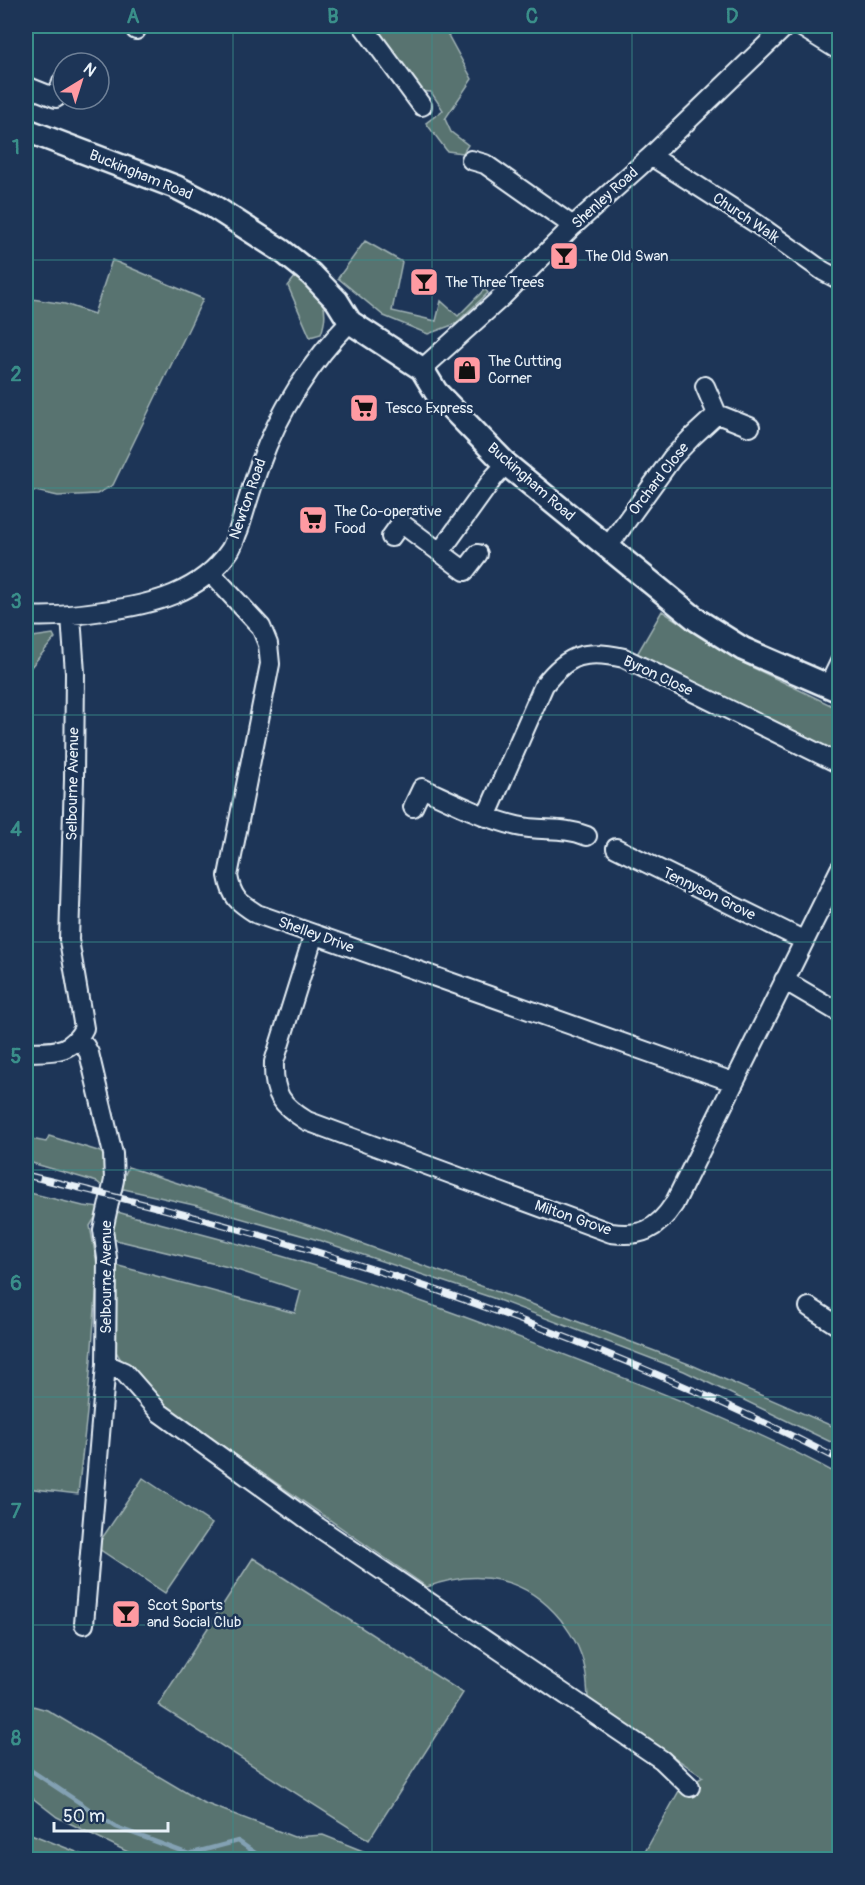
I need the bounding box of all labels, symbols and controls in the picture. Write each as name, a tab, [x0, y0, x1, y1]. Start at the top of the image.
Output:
text: A	[127, 4, 140, 29]
text: B	[327, 4, 339, 29]
text: C	[526, 4, 538, 29]
text: D	[726, 4, 739, 29]
north arrow	[51, 51, 111, 111]
text: N	[79, 59, 100, 81]
text: 1	[12, 135, 20, 160]
street label: Buckingham Road	[86, 146, 196, 204]
street label: Shenley Road	[568, 163, 642, 233]
street label: Church Walk	[709, 189, 784, 248]
bar icon: The Old Swan	[548, 240, 580, 272]
place label: The Old Swan	[585, 247, 669, 266]
bar icon: The Three Trees	[408, 266, 440, 298]
place label: The Three Trees	[445, 273, 544, 292]
place label: The Cutting Corner	[488, 352, 561, 388]
shop icon: The Cutting Corner	[451, 354, 483, 386]
text: 2	[10, 362, 22, 387]
supermarket icon: Tesco Express	[348, 392, 380, 424]
place label: Tesco Express	[385, 399, 473, 418]
street label: Orchard Close	[625, 438, 694, 519]
street label: Buckingham Road	[483, 439, 579, 525]
street label: Newton Road	[225, 456, 271, 542]
place label: The Co-operative Food	[334, 502, 442, 538]
supermarket icon: The Co-operative Food	[297, 504, 329, 536]
text: 3	[10, 589, 22, 614]
street label: Byron Close	[620, 652, 696, 701]
street label: Selbourne Avenue	[63, 727, 83, 841]
text: 4	[10, 817, 22, 842]
street label: Tennyson Grove	[659, 863, 759, 925]
street label: Shelley Drive	[275, 912, 357, 958]
text: 5	[11, 1044, 22, 1069]
street label: Milton Grove	[532, 1196, 614, 1240]
street label: Selbourne Avenue	[97, 1220, 116, 1334]
text: 6	[10, 1271, 22, 1296]
text: 7	[11, 1499, 22, 1524]
place label: Scot Sports and Social Club	[147, 1596, 241, 1632]
bar icon: Scot Sports and Social Club	[110, 1598, 142, 1630]
text: 8	[11, 1726, 21, 1751]
scale bar	[54, 1795, 168, 1833]
text: 50 m	[63, 1805, 105, 1828]

